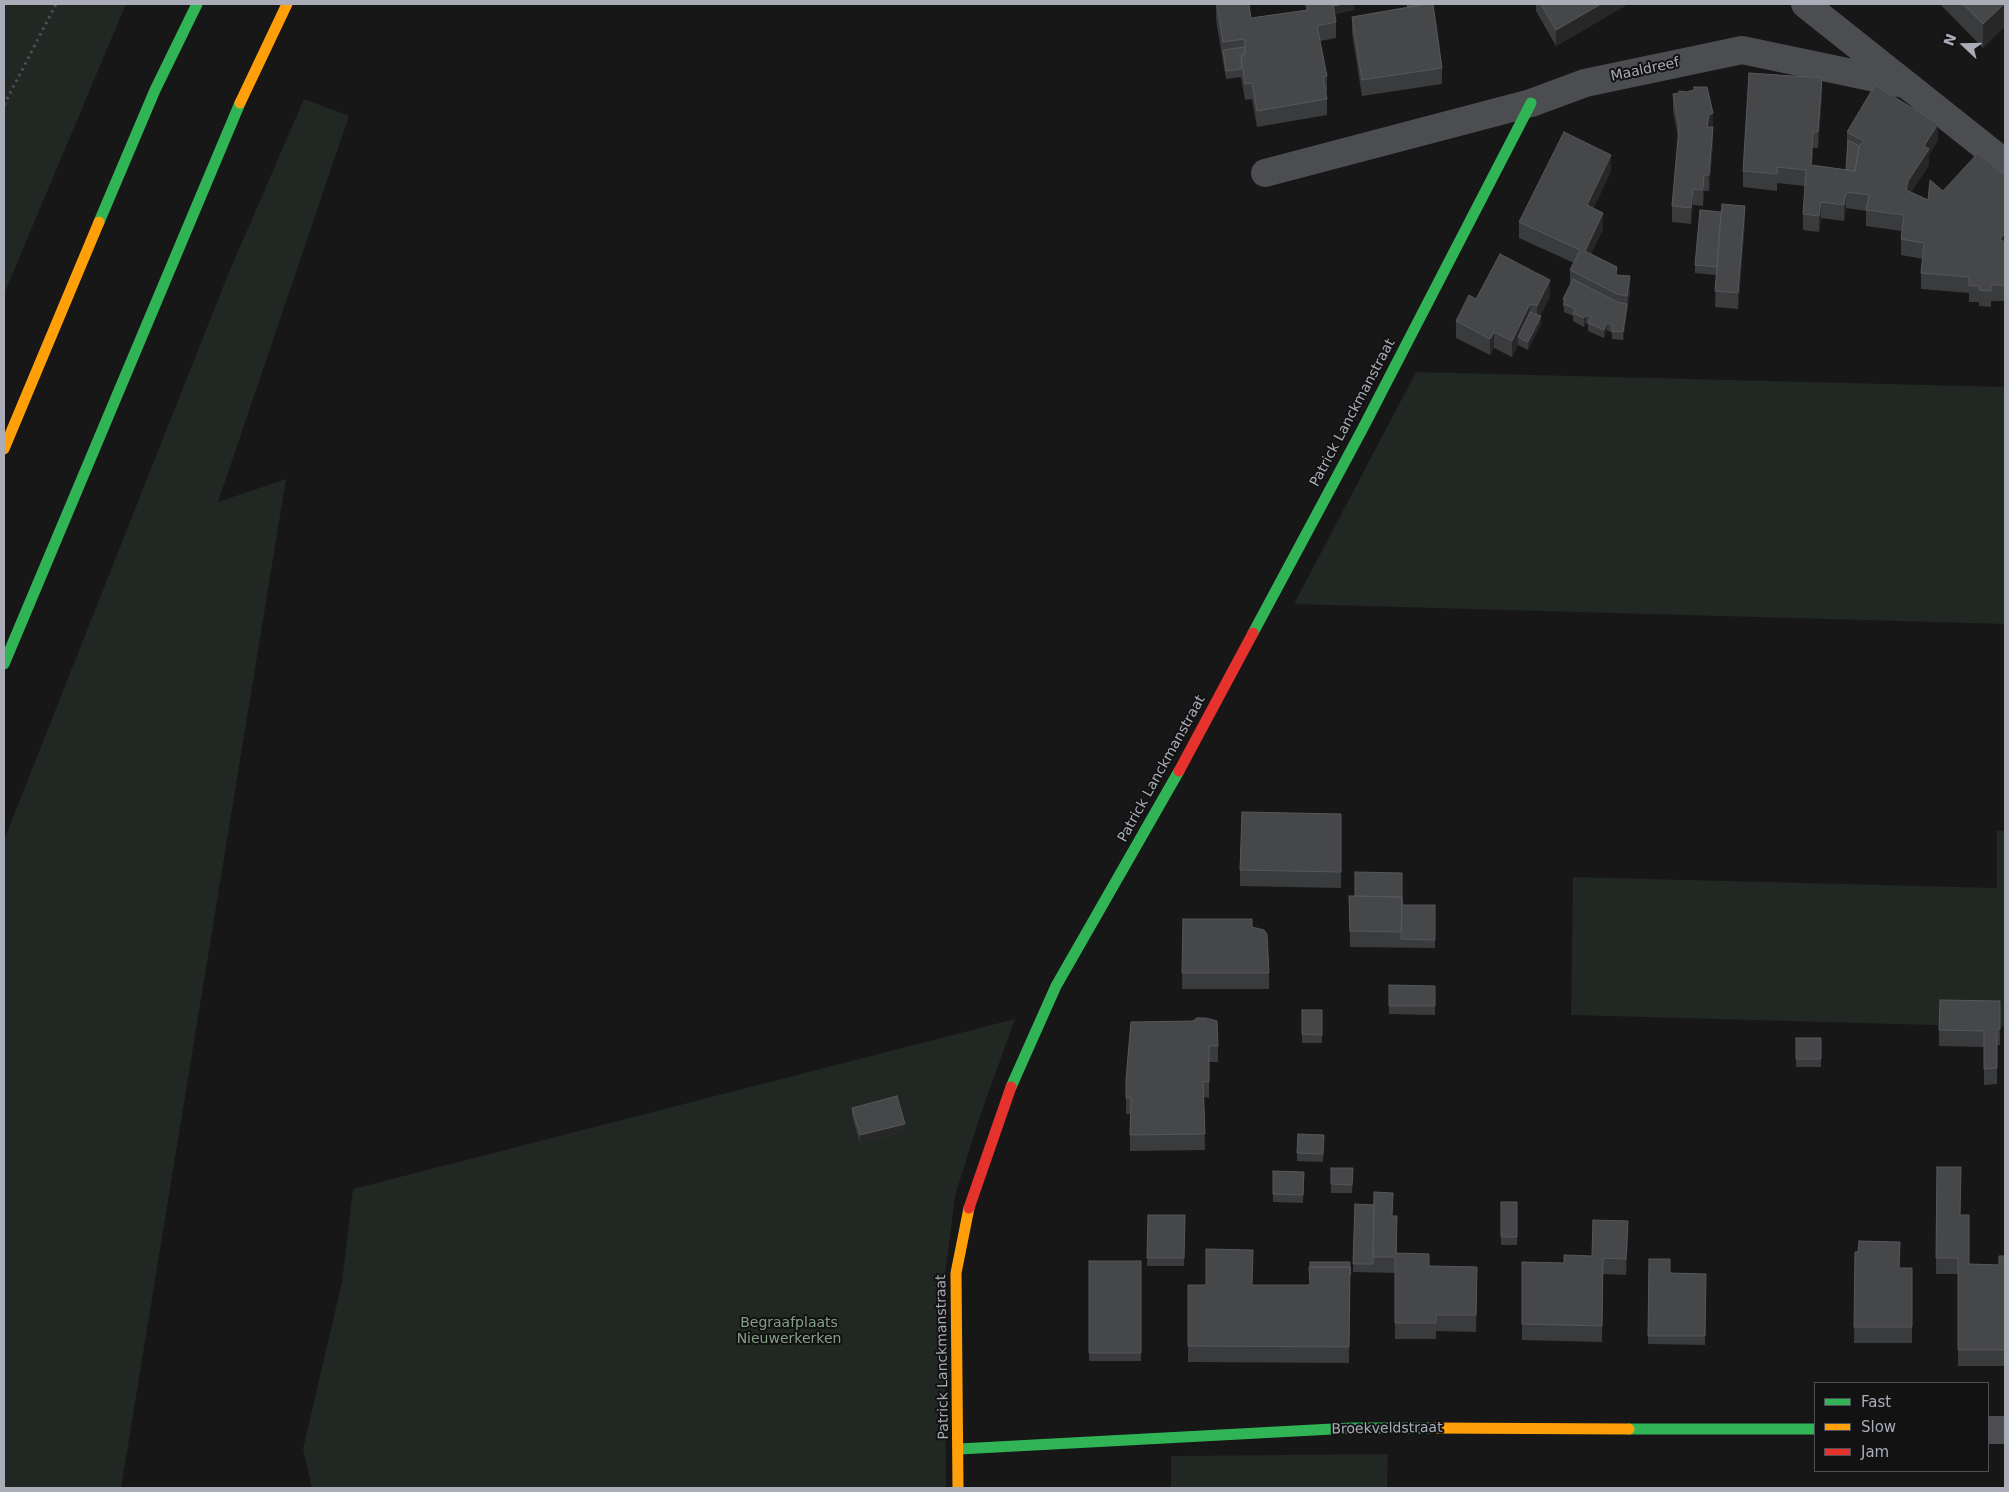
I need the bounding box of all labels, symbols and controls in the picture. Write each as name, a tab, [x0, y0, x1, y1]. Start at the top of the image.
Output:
north arrow	[1939, 20, 1989, 70]
text: N	[1940, 31, 1960, 48]
street label: Maaldreef	[1609, 55, 1681, 85]
street label: Patrick Lanckmanstraat	[1307, 336, 1399, 490]
street label: Patrick Lanckmanstraat	[1115, 693, 1209, 845]
street label: Patrick Lanckmanstraat	[933, 1274, 953, 1440]
park label: Begraafplaats Nieuwerkerken	[737, 1315, 841, 1348]
legend	[1814, 1382, 1989, 1472]
text: Fast	[1861, 1393, 1891, 1411]
text: Slow	[1861, 1418, 1896, 1436]
street label: Broekveldstraat	[1331, 1420, 1443, 1438]
text: Jam	[1861, 1443, 1889, 1461]

